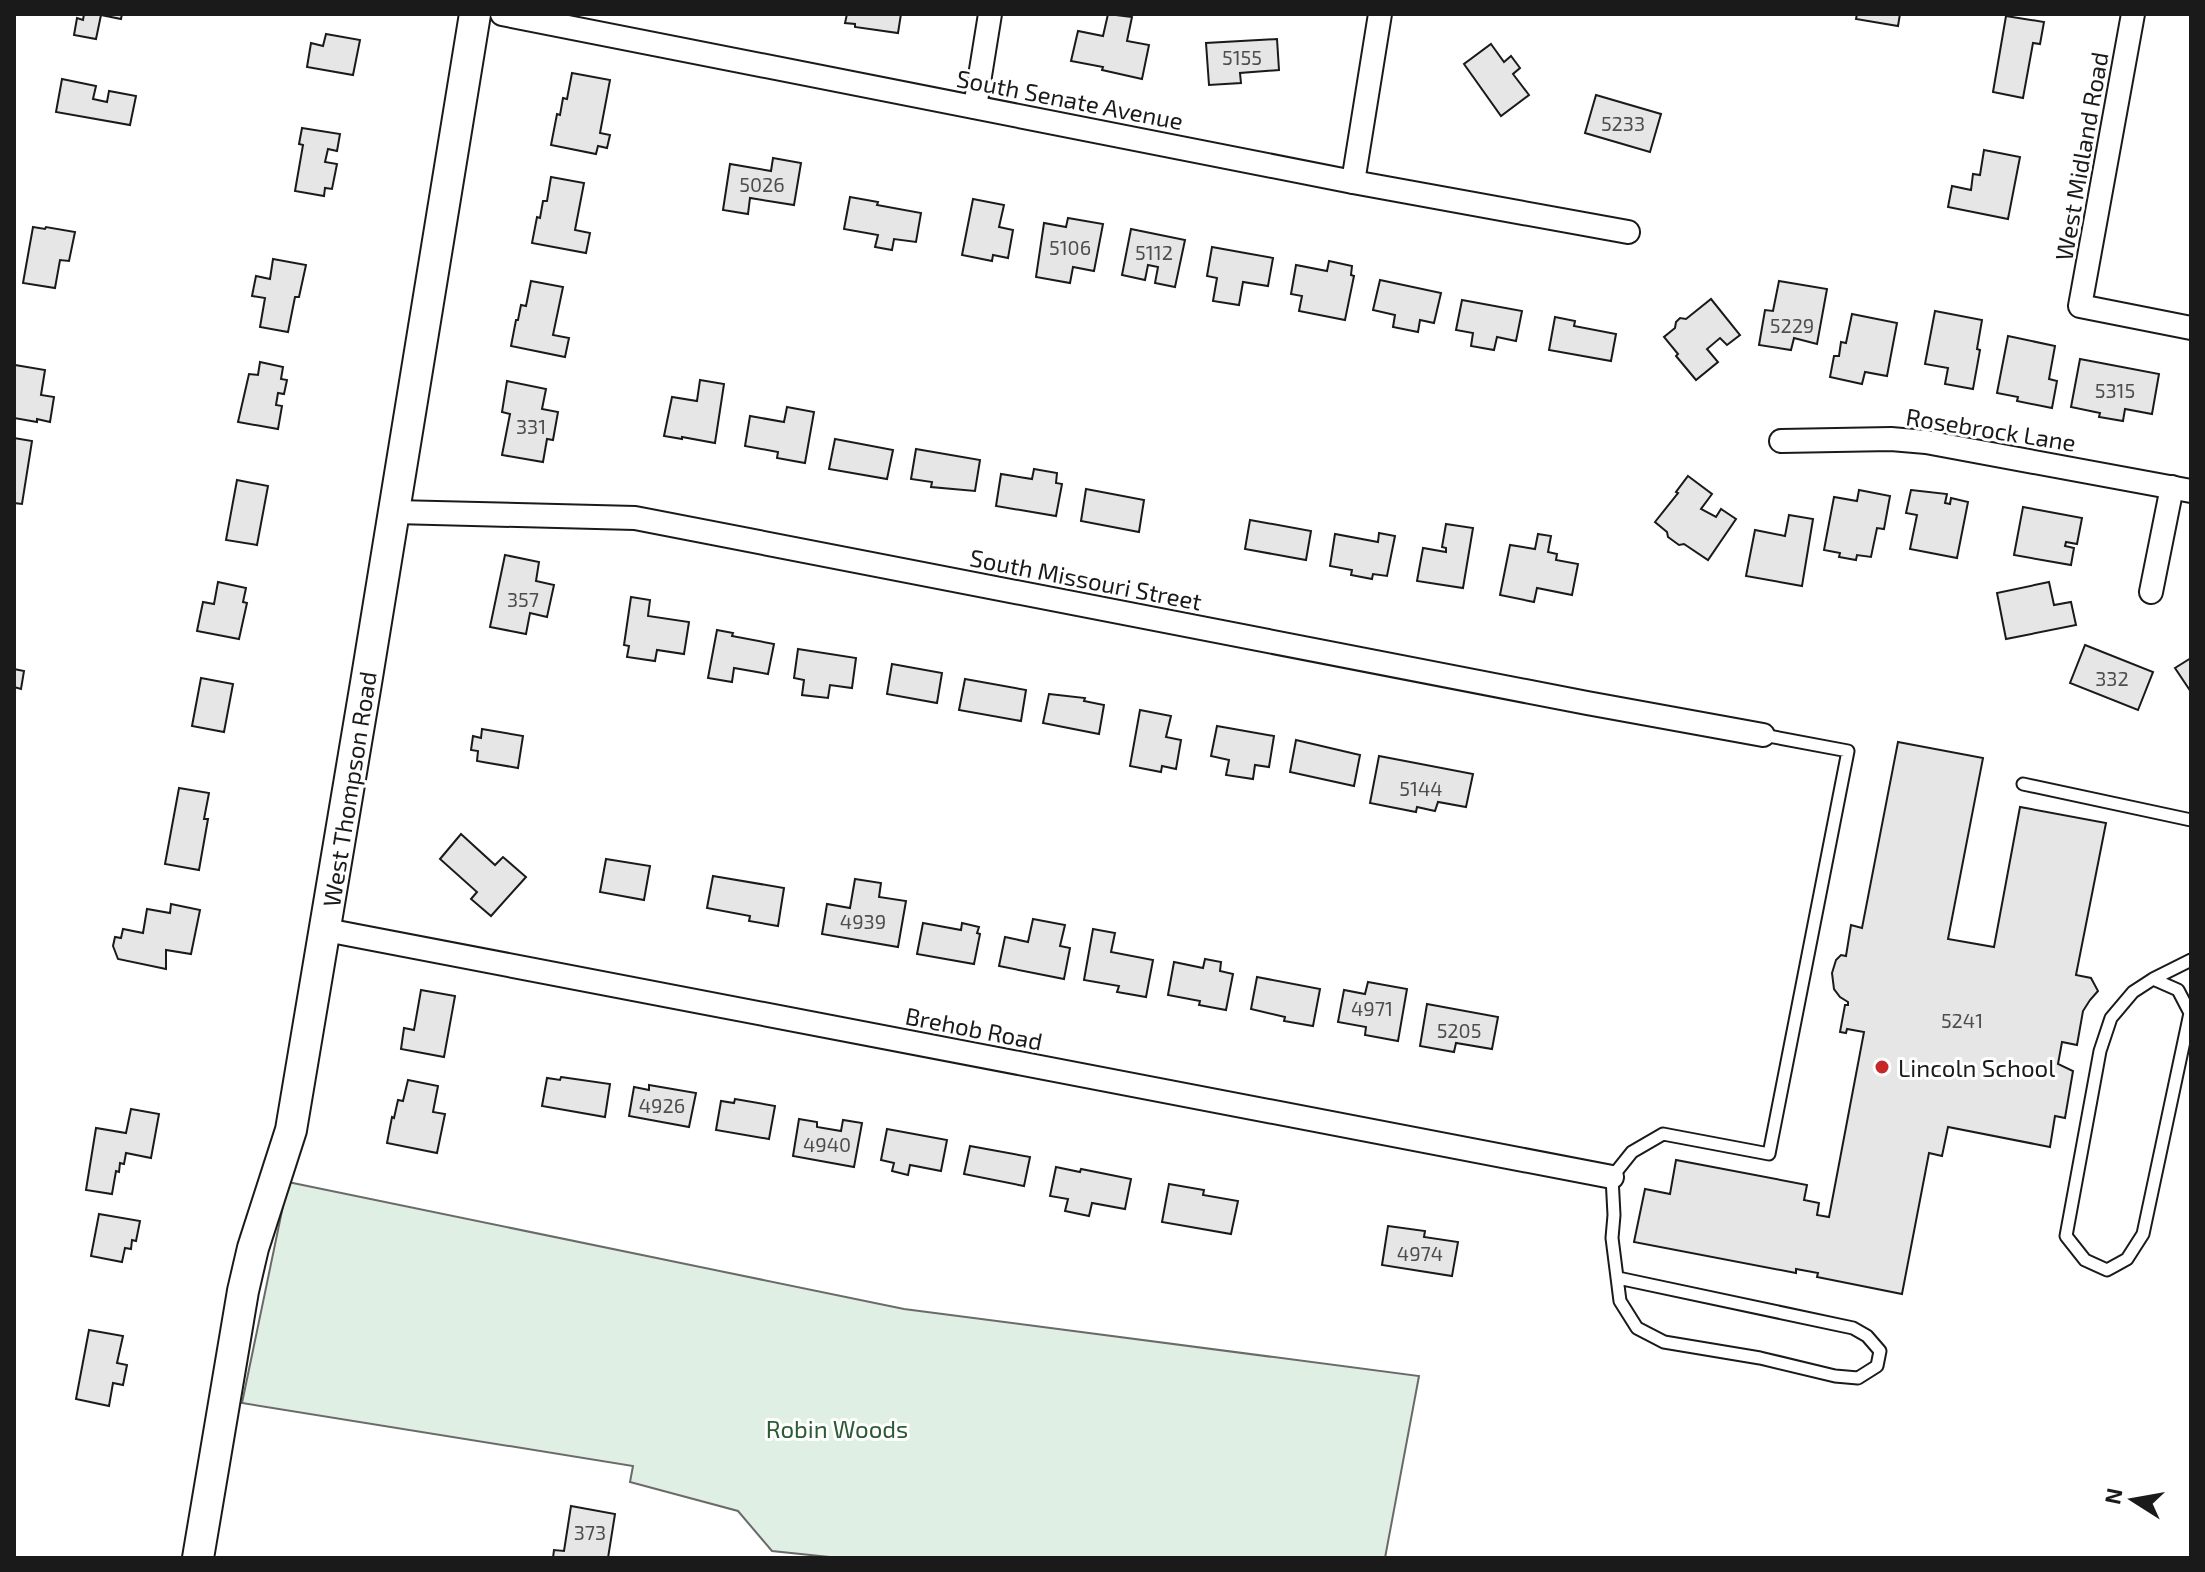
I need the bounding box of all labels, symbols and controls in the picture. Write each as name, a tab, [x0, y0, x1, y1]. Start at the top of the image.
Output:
house number: 5155	[1222, 45, 1262, 69]
street label: West Midland Road	[2048, 49, 2114, 263]
street label: South Senate Avenue	[954, 63, 1186, 135]
house number: 5233	[1601, 111, 1645, 135]
house number: 5026	[739, 172, 785, 196]
house number: 5106	[1049, 235, 1091, 259]
house number: 5112	[1135, 240, 1173, 264]
house number: 5229	[1770, 313, 1814, 337]
house number: 5315	[2095, 378, 2135, 402]
street label: Rosebrock Lane	[1904, 401, 2078, 457]
house number: 331	[516, 414, 546, 438]
street label: South Missouri Street	[968, 542, 1204, 616]
house number: 357	[507, 587, 539, 611]
house number: 332	[2095, 666, 2129, 690]
street label: West Thompson Road	[316, 669, 382, 909]
house number: 5144	[1399, 776, 1443, 800]
house number: 4939	[840, 909, 886, 933]
house number: 4971	[1351, 996, 1393, 1020]
street label: Brehob Road	[903, 1001, 1045, 1055]
house number: 5241	[1941, 1008, 1983, 1032]
house number: 5205	[1437, 1018, 1481, 1042]
place label: Lincoln School	[1898, 1053, 2055, 1082]
marker: Lincoln School	[1873, 1058, 1891, 1076]
house number: 4926	[639, 1093, 685, 1117]
house number: 4940	[803, 1132, 851, 1156]
house number: 4974	[1397, 1241, 1443, 1265]
park label: Robin Woods	[766, 1414, 908, 1443]
north arrow	[2093, 1460, 2173, 1540]
text: N	[2098, 1486, 2127, 1506]
house number: 373	[574, 1520, 606, 1544]

